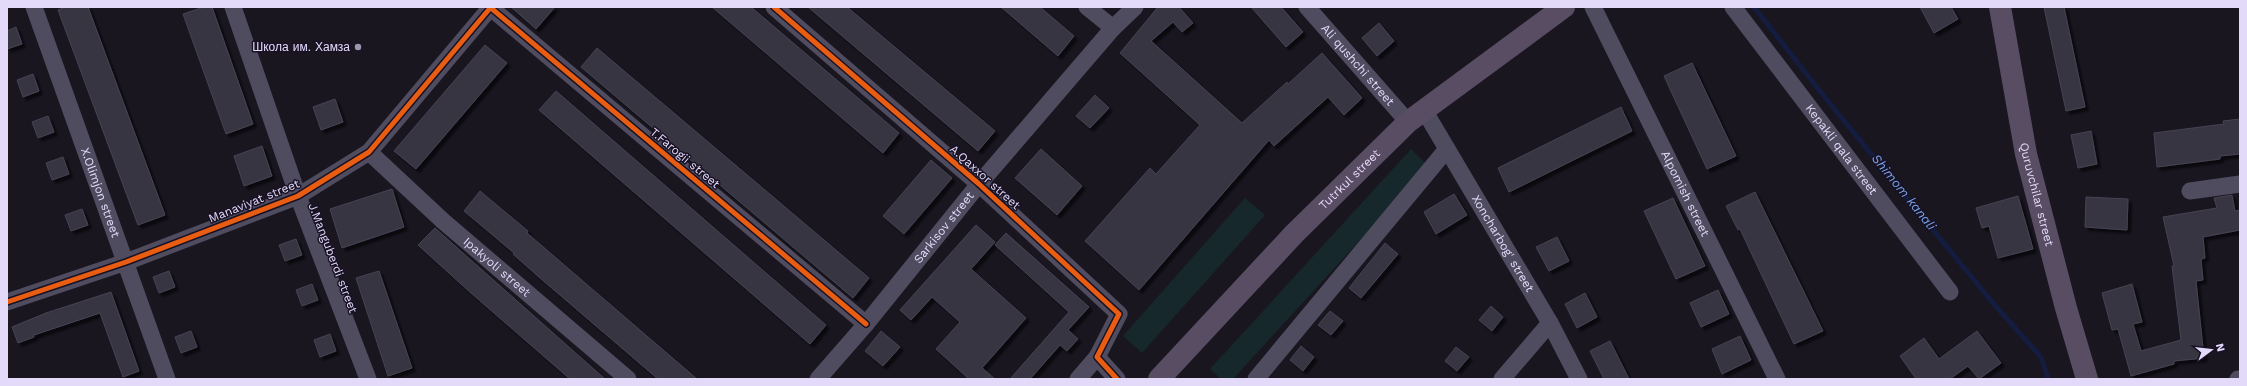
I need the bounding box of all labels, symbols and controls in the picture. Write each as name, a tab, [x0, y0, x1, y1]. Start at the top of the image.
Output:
street label: Ali qushchi street	[1318, 21, 1397, 108]
place label: Школа им. Хамза	[252, 40, 350, 54]
marker: Школа им. Хамза	[353, 42, 363, 52]
street label: Kepakli qala street	[1803, 101, 1880, 197]
street label: T.Farogii street	[647, 125, 723, 191]
street label: A.Qaxxor street	[947, 142, 1023, 212]
street label: Quruvchilar street	[2017, 142, 2057, 248]
street label: X.Olimjon street	[78, 146, 123, 239]
street label: Tutrkul street	[1316, 146, 1383, 213]
street label: Alpomish street	[1658, 148, 1712, 239]
water label: Shimom kanali	[1869, 151, 1940, 234]
street label: Manaviyat street	[206, 176, 302, 226]
street label: Sarkisov street	[911, 189, 977, 266]
street label: Xoncharbog' street	[1469, 192, 1537, 294]
street label: J.Manguberdi street	[306, 201, 360, 315]
street label: Ipakyoli street	[460, 234, 533, 300]
north arrow	[2191, 330, 2231, 370]
text: N	[2213, 342, 2228, 353]

